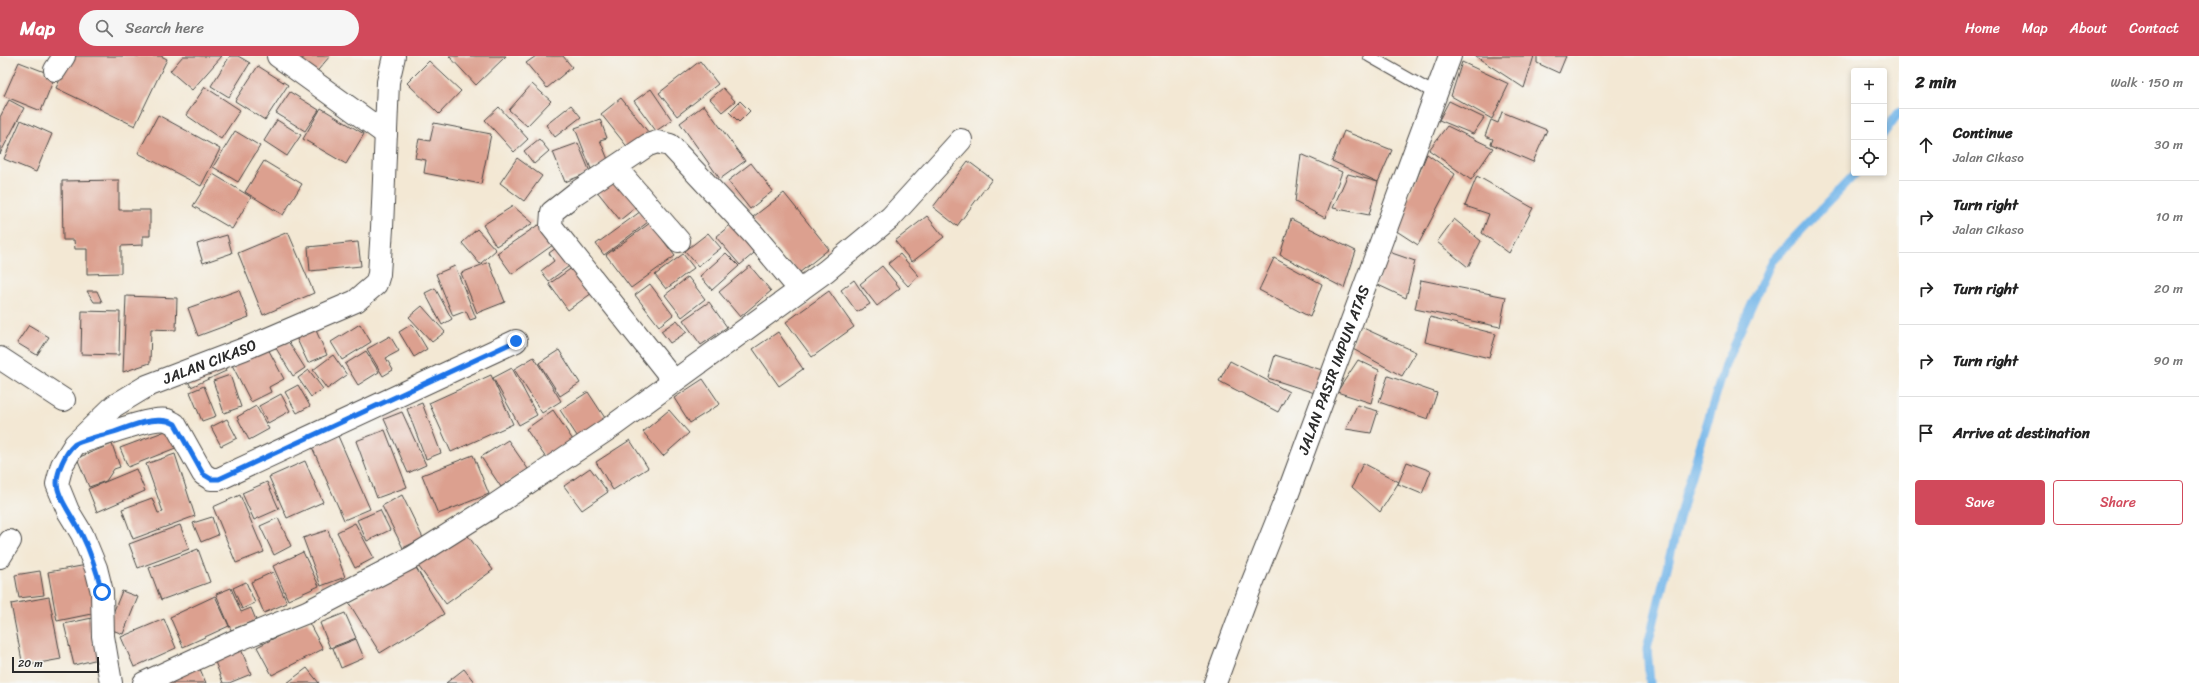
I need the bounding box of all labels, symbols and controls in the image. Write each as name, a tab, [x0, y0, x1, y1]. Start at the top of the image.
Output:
search box	[79, 10, 359, 46]
text: Map	[20, 12, 55, 45]
text: Search here	[125, 15, 204, 41]
text: Home	[1965, 16, 2000, 41]
text: Map	[2022, 16, 2048, 41]
text: About	[2070, 16, 2107, 41]
text: Contact	[2129, 16, 2179, 41]
icon: search	[93, 17, 115, 39]
text: 2 min	[1915, 67, 1956, 97]
map controls	[1851, 68, 1887, 176]
button: +	[1851, 68, 1887, 104]
text: Walk · 150 m	[2110, 71, 2183, 94]
button: −	[1851, 104, 1887, 140]
text: Continue	[1953, 120, 2013, 146]
text: 30 m	[2154, 133, 2183, 156]
icon: ahead	[1915, 134, 1937, 156]
button: locate	[1851, 140, 1887, 176]
text: Jalan Cikaso	[1953, 146, 2024, 169]
text: Turn right	[1953, 192, 2018, 218]
text: 10 m	[2156, 205, 2183, 228]
icon: right	[1915, 206, 1937, 228]
text: Jalan Cikaso	[1953, 218, 2024, 241]
text: Turn right	[1953, 276, 2018, 302]
text: 20 m	[2154, 277, 2183, 300]
icon: right	[1915, 278, 1937, 300]
street label: JALAN PASIR IMPUN ATAS	[1290, 281, 1377, 459]
street label: JALAN CIKASO	[158, 332, 261, 392]
route end	[507, 332, 525, 350]
text: Turn right	[1953, 348, 2018, 374]
text: 90 m	[2153, 349, 2183, 372]
icon: right	[1915, 350, 1937, 372]
text: Arrive at destination	[1953, 420, 2090, 446]
icon: arrive	[1915, 422, 1937, 444]
button: Save	[1915, 480, 2045, 525]
button: Share	[2053, 480, 2183, 525]
route start	[93, 583, 111, 601]
text: 20 m	[18, 654, 43, 673]
scale bar	[12, 655, 99, 674]

